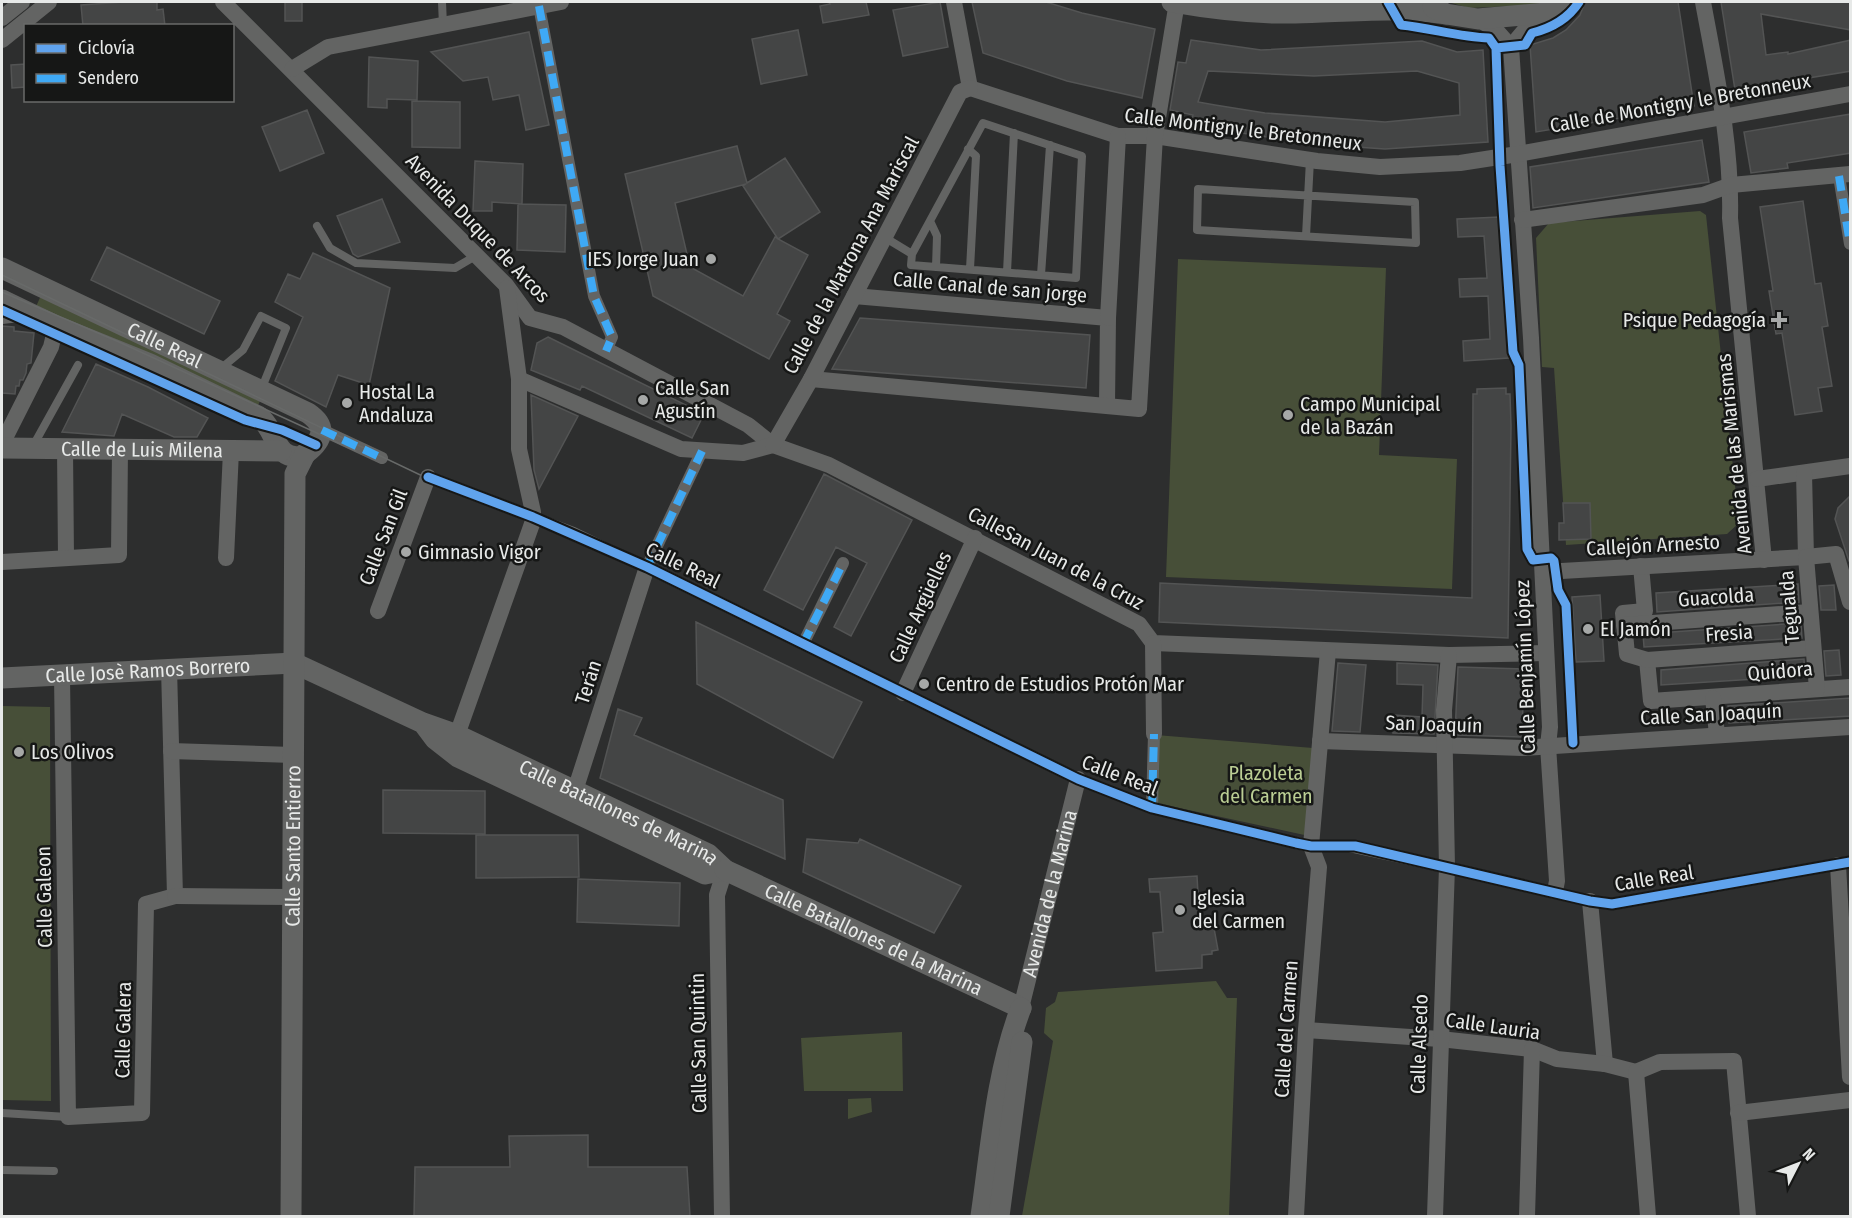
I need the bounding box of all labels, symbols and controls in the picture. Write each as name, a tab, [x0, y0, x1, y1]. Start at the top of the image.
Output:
legend	[24, 24, 234, 102]
text: Ciclovía	[78, 37, 135, 59]
text: Sendero	[78, 67, 139, 89]
street label: Calle de Montigny le Bretonneux	[1548, 68, 1812, 138]
street label: Calle Montigny le Bretonneux	[1123, 103, 1363, 155]
street label: Calle de la Matrona Ana Mariscal	[778, 132, 924, 378]
street label: Avenida Duque de Arcos	[401, 149, 555, 307]
place label: IES Jorge Juan	[587, 247, 699, 271]
marker: IES Jorge Juan	[704, 252, 718, 266]
street label: Calle Canal de san jorge	[892, 267, 1088, 307]
place label: Psique Pedagogía	[1623, 308, 1766, 332]
marker: Psique Pedagogía	[1770, 311, 1788, 329]
street label: Calle Real	[123, 317, 206, 373]
street label: Avenida de las Marismas	[1712, 353, 1756, 555]
place label: Calle San Agustín	[655, 376, 730, 423]
place label: Hostal La Andaluza	[359, 380, 435, 427]
place label: Campo Municipal de la Bazán	[1300, 392, 1440, 439]
marker: Calle San Agustín	[636, 393, 650, 407]
marker: Hostal La Andaluza	[340, 396, 354, 410]
marker: Campo Municipal de la Bazán	[1281, 408, 1295, 422]
street label: Calle de Luis Milena	[61, 437, 223, 462]
street label: Calle San Gil	[354, 485, 412, 589]
street label: CalleSan Juan de la Cruz	[964, 501, 1148, 615]
street label: Callejón Arnesto	[1586, 530, 1720, 560]
street label: Calle Real	[642, 537, 724, 593]
place label: Gimnasio Vigor	[418, 540, 541, 564]
marker: Gimnasio Vigor	[399, 545, 413, 559]
street label: Calle Argüelles	[884, 547, 956, 667]
street label: Tegualda	[1774, 570, 1804, 644]
street label: Calle Benjamín López	[1510, 580, 1540, 754]
street label: Guacolda	[1677, 582, 1755, 612]
place label: El Jamón	[1600, 617, 1671, 641]
street label: Fresia	[1704, 619, 1754, 647]
marker: El Jamón	[1581, 622, 1595, 636]
street label: Calle Josè Ramos Borrero	[45, 653, 251, 688]
street label: Quidora	[1746, 656, 1814, 686]
street label: Terán	[570, 657, 606, 707]
place label: Centro de Estudios Protón Mar	[936, 672, 1184, 696]
marker: Centro de Estudios Protón Mar	[917, 677, 931, 691]
street label: Calle San Joaquín	[1640, 698, 1782, 730]
street label: San Joaquín	[1385, 710, 1483, 738]
place label: Los Olivos	[31, 740, 114, 764]
marker: Los Olivos	[12, 745, 26, 759]
street label: Calle Real	[1078, 750, 1162, 800]
street label: Calle Batallones de Marina	[515, 754, 724, 870]
park label: Plazoleta del Carmen	[1219, 761, 1313, 808]
street label: Calle Santo Entierro	[281, 765, 305, 927]
street label: Avenida de la Marina	[1017, 807, 1082, 980]
street label: Calle Galeon	[31, 846, 57, 948]
street label: Calle Real	[1613, 860, 1695, 896]
street label: Calle Batallones de la Marina	[761, 878, 986, 1000]
place label: Iglesia del Carmen	[1192, 886, 1285, 933]
marker: Iglesia del Carmen	[1173, 903, 1187, 917]
street label: Calle del Carmen	[1269, 959, 1303, 1099]
street label: Calle San Quintin	[685, 973, 711, 1113]
street label: Calle Galera	[110, 981, 136, 1079]
street label: Calle Alsedo	[1405, 994, 1433, 1094]
street label: Calle Lauria	[1444, 1007, 1542, 1045]
north arrow	[1768, 1134, 1828, 1194]
text: N	[1799, 1144, 1819, 1164]

